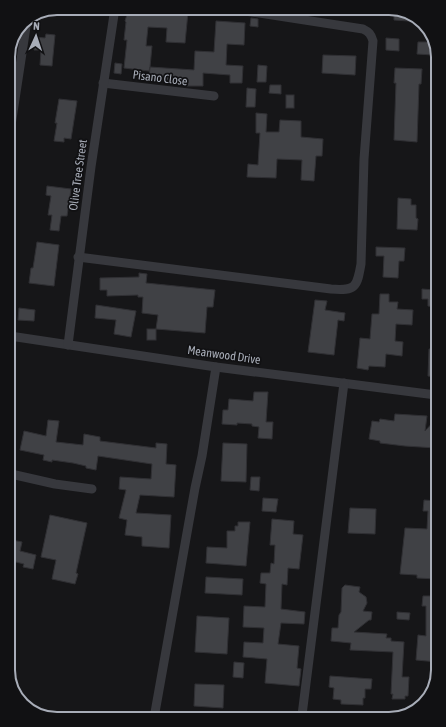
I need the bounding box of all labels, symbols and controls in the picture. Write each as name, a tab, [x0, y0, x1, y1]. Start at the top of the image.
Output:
north arrow	[16, 16, 56, 56]
text: N	[33, 20, 40, 32]
street label: Pisano Close	[132, 68, 188, 88]
street label: Olive Tree Street	[66, 138, 90, 212]
street label: Meanwood Drive	[186, 343, 262, 367]

